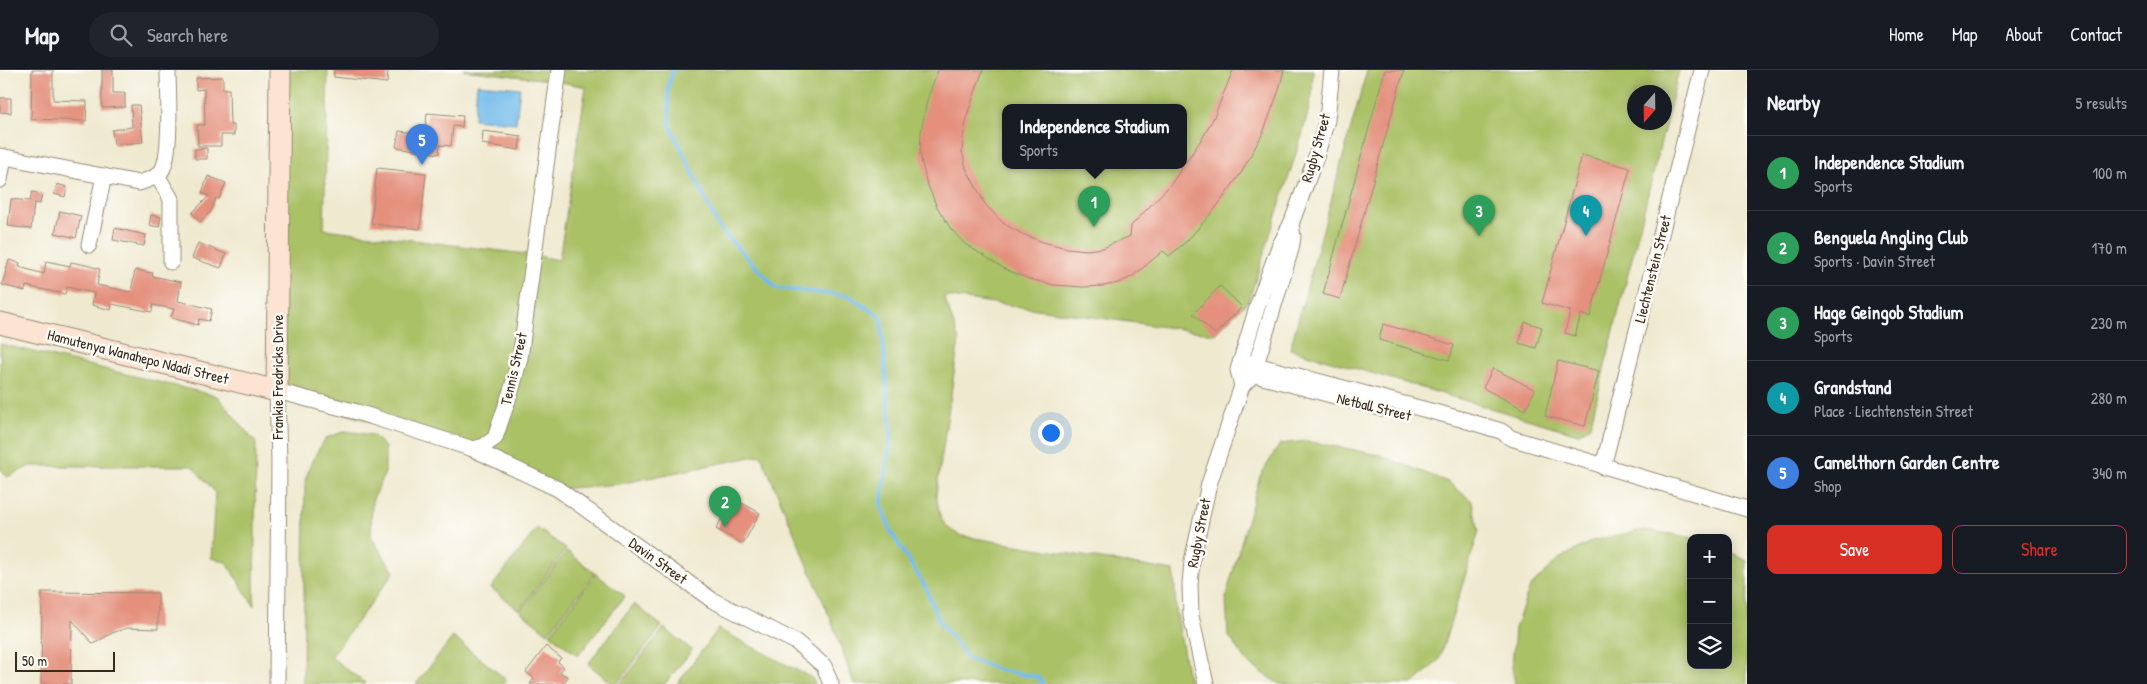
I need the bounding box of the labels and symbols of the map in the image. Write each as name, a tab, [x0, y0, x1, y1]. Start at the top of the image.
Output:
north arrow	[1627, 85, 1672, 130]
street label: Rugby Street	[1296, 110, 1336, 185]
pin: 5	[406, 124, 438, 165]
pin: 1	[1078, 186, 1110, 227]
pin: 3	[1463, 195, 1495, 236]
pin: 4	[1570, 195, 1602, 236]
street label: Liechtenstein Street	[1629, 212, 1676, 325]
street label: Frankie Fredricks Drive	[267, 315, 288, 440]
street label: Hamutenya Wanahepo Ndadi Street	[45, 324, 232, 389]
street label: Tennis Street	[495, 330, 532, 407]
street label: Netball Street	[1335, 387, 1414, 426]
your location	[1038, 420, 1064, 446]
pin: 2	[709, 486, 741, 527]
street label: Rugby Street	[1181, 496, 1216, 569]
street label: Davin Street	[625, 532, 692, 589]
scale bar	[15, 649, 115, 672]

